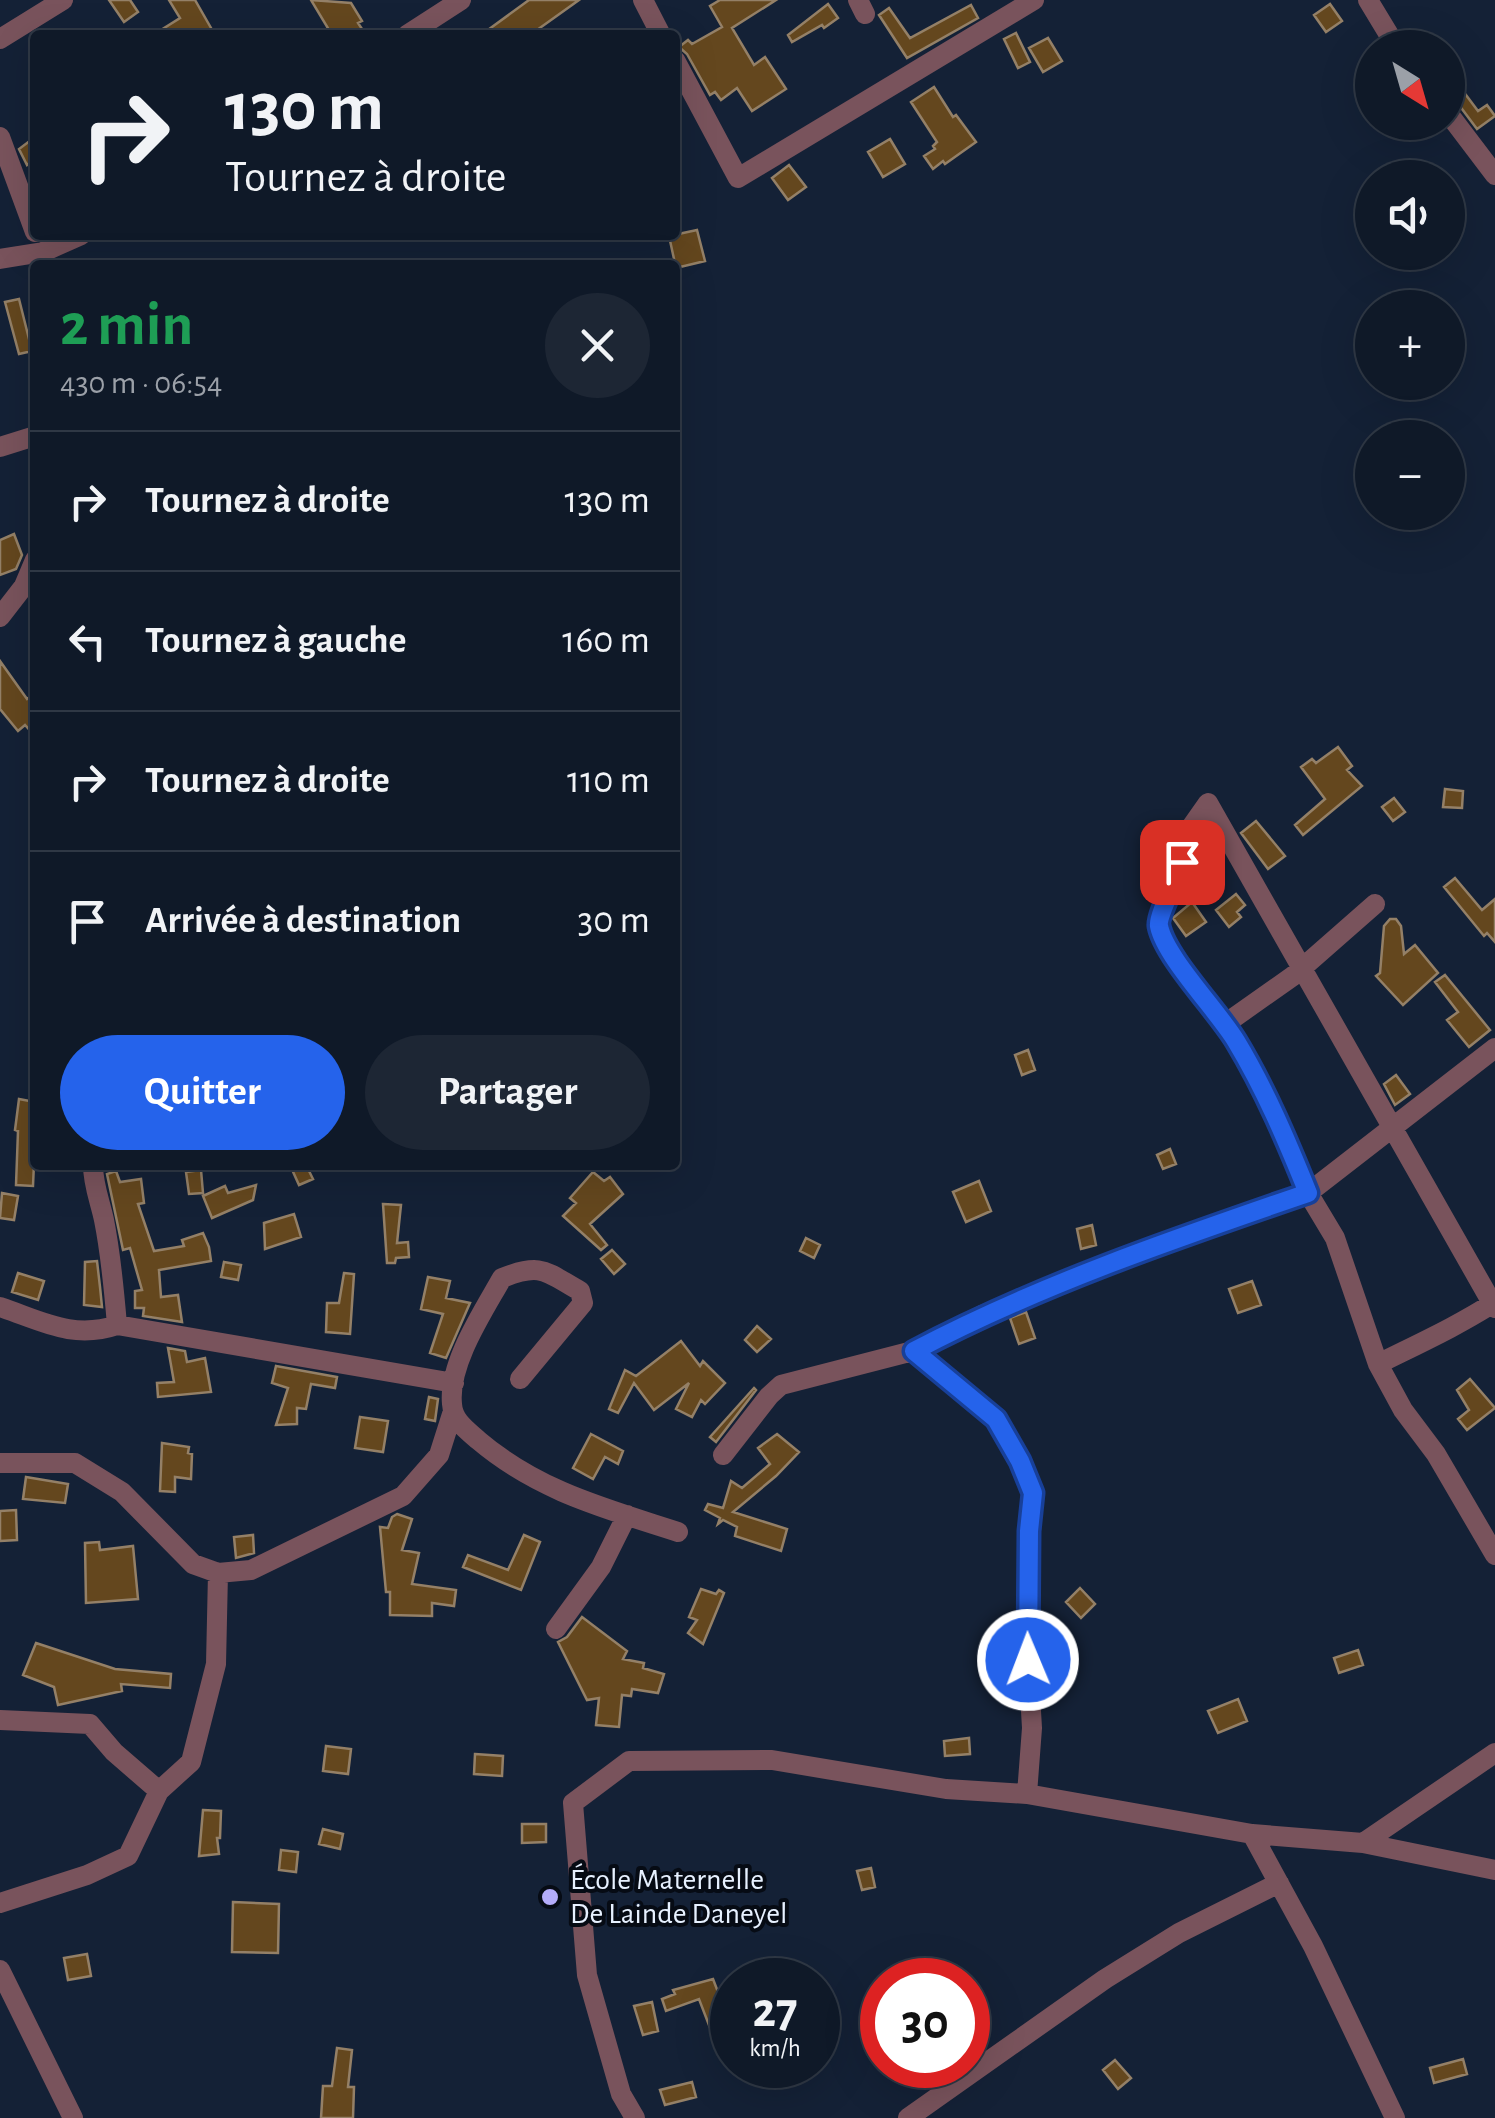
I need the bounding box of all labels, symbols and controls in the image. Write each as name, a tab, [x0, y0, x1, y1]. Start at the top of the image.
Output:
north arrow	[1355, 30, 1465, 140]
map controls	[1355, 30, 1465, 530]
icon: right	[60, 70, 190, 200]
text: 130 m	[225, 73, 384, 143]
text: Tournez à droite	[225, 155, 507, 200]
button: sound	[1355, 160, 1465, 270]
button: +	[1355, 290, 1465, 400]
button: close	[545, 293, 650, 398]
text: 2 min	[60, 296, 193, 356]
text: 430 m · 06:54	[60, 367, 222, 399]
button: −	[1355, 420, 1465, 530]
icon: right	[60, 474, 115, 529]
text: Tournez à droite	[145, 482, 390, 520]
text: 130 m	[565, 482, 650, 520]
icon: left	[60, 614, 115, 669]
text: Tournez à gauche	[145, 622, 407, 660]
text: 160 m	[562, 622, 650, 660]
icon: right	[60, 754, 115, 809]
text: Tournez à droite	[145, 762, 390, 800]
text: 110 m	[567, 762, 650, 800]
pin	[1140, 820, 1225, 905]
icon: arrive	[1155, 835, 1210, 890]
icon: arrive	[60, 894, 115, 949]
text: Arrivée à destination	[145, 902, 461, 940]
text: 30 m	[578, 902, 650, 940]
button: Quitter	[60, 1035, 345, 1150]
button: Partager	[365, 1035, 650, 1150]
position arrow	[976, 1608, 1080, 1712]
place label: École Maternelle De Lainde Daneyel	[570, 1863, 787, 1929]
marker: École Maternelle De Lainde Daneyel	[539, 1886, 561, 1908]
speed limit sign: 30	[860, 1958, 990, 2088]
text: 27	[752, 1986, 798, 2036]
text: km/h	[749, 2036, 801, 2061]

